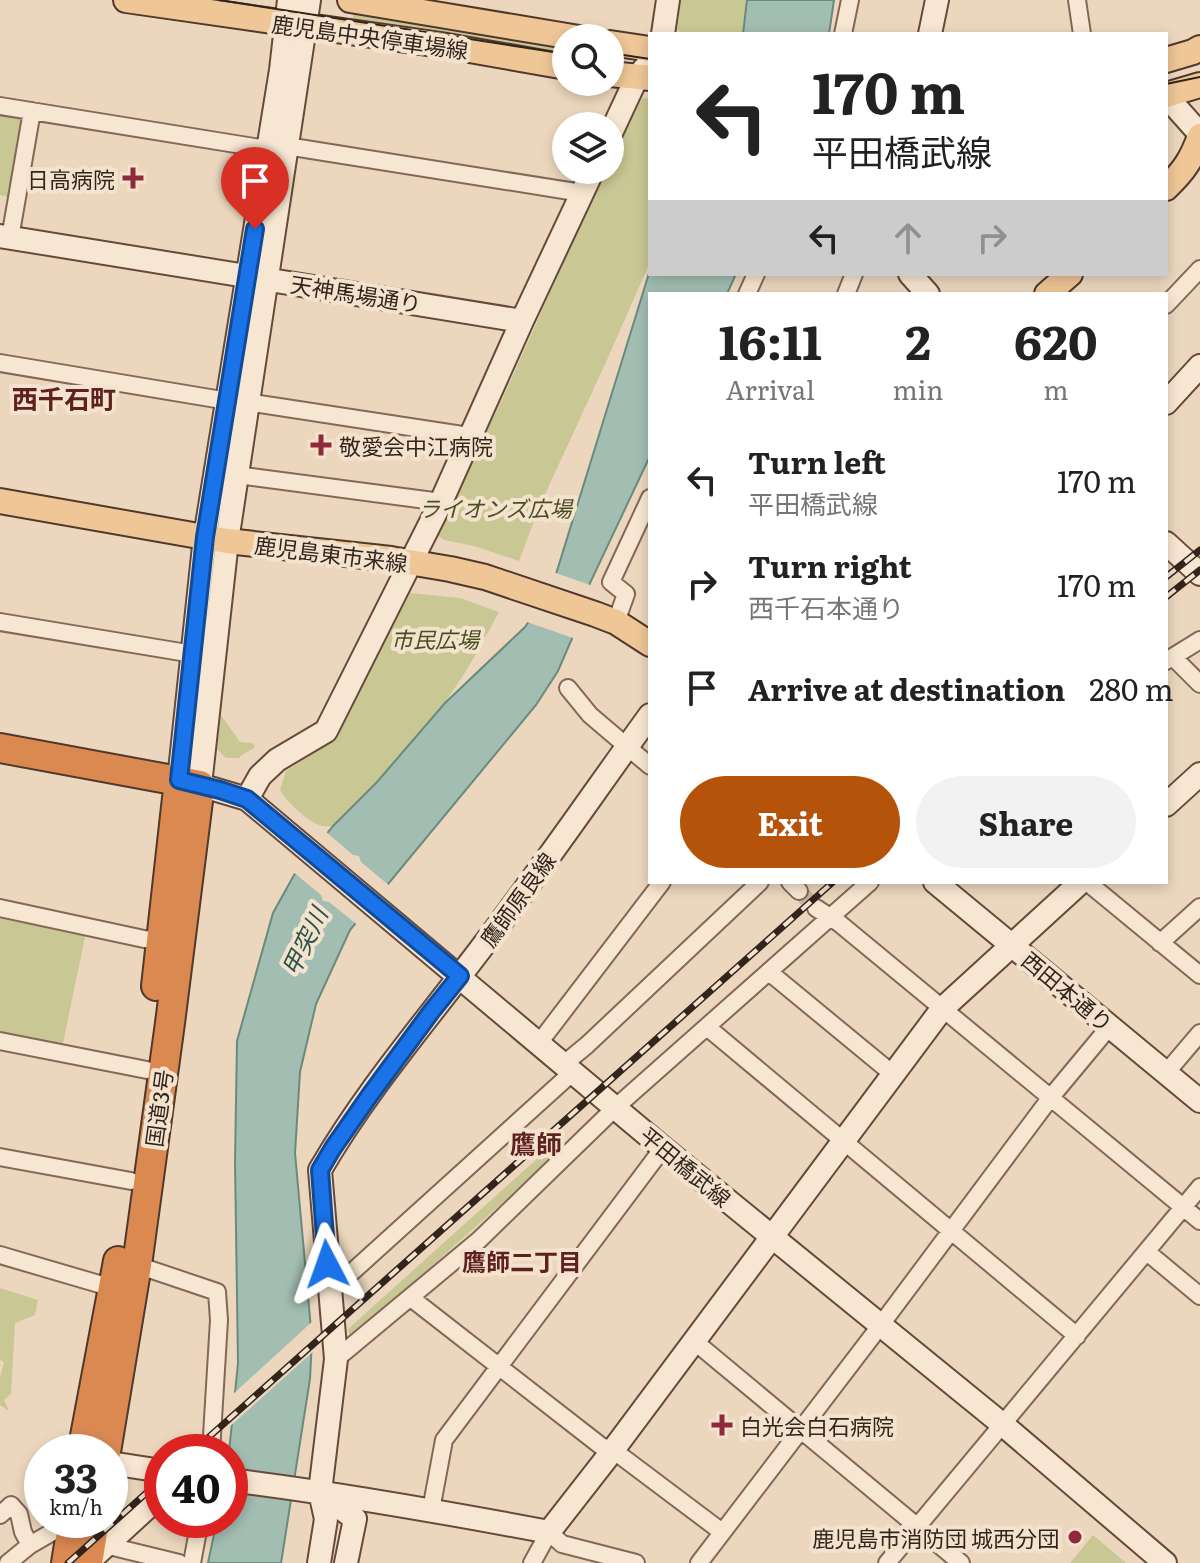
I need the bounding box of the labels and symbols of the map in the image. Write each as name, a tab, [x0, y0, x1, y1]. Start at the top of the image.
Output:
street label: 鹿児島中央停車場線	[270, 6, 470, 66]
pin	[221, 147, 289, 229]
place label: 日高病院	[27, 162, 115, 195]
marker: 日高病院	[122, 167, 144, 189]
street label: 天神馬場通り	[288, 266, 424, 320]
district label: 西千石町	[12, 378, 116, 417]
place label: 敬愛会中江病院	[339, 429, 493, 462]
marker: 敬愛会中江病院	[310, 434, 332, 456]
park label: ライオンズ広場	[418, 491, 575, 524]
street label: 鹿児島東市来線	[253, 527, 409, 579]
park label: 市民広場	[391, 622, 482, 655]
street label: 鷹師原良線	[471, 845, 563, 953]
water label: 甲突川	[271, 898, 336, 981]
street label: 西田本通り	[1015, 943, 1121, 1039]
street label: 国道3号	[136, 1067, 180, 1149]
street label: 平田橋武線	[633, 1118, 739, 1214]
district label: 鷹師	[510, 1123, 562, 1162]
position arrow	[285, 1222, 369, 1306]
district label: 鷹師二丁目	[462, 1243, 582, 1278]
place label: 白光会白石病院	[740, 1409, 894, 1442]
marker: 白光会白石病院	[711, 1414, 733, 1436]
speed limit sign: 40	[144, 1434, 248, 1538]
place label: 鹿児島市消防団 城西分団	[813, 1521, 1059, 1554]
marker: 鹿児島市消防団 城西分団	[1066, 1528, 1084, 1546]

